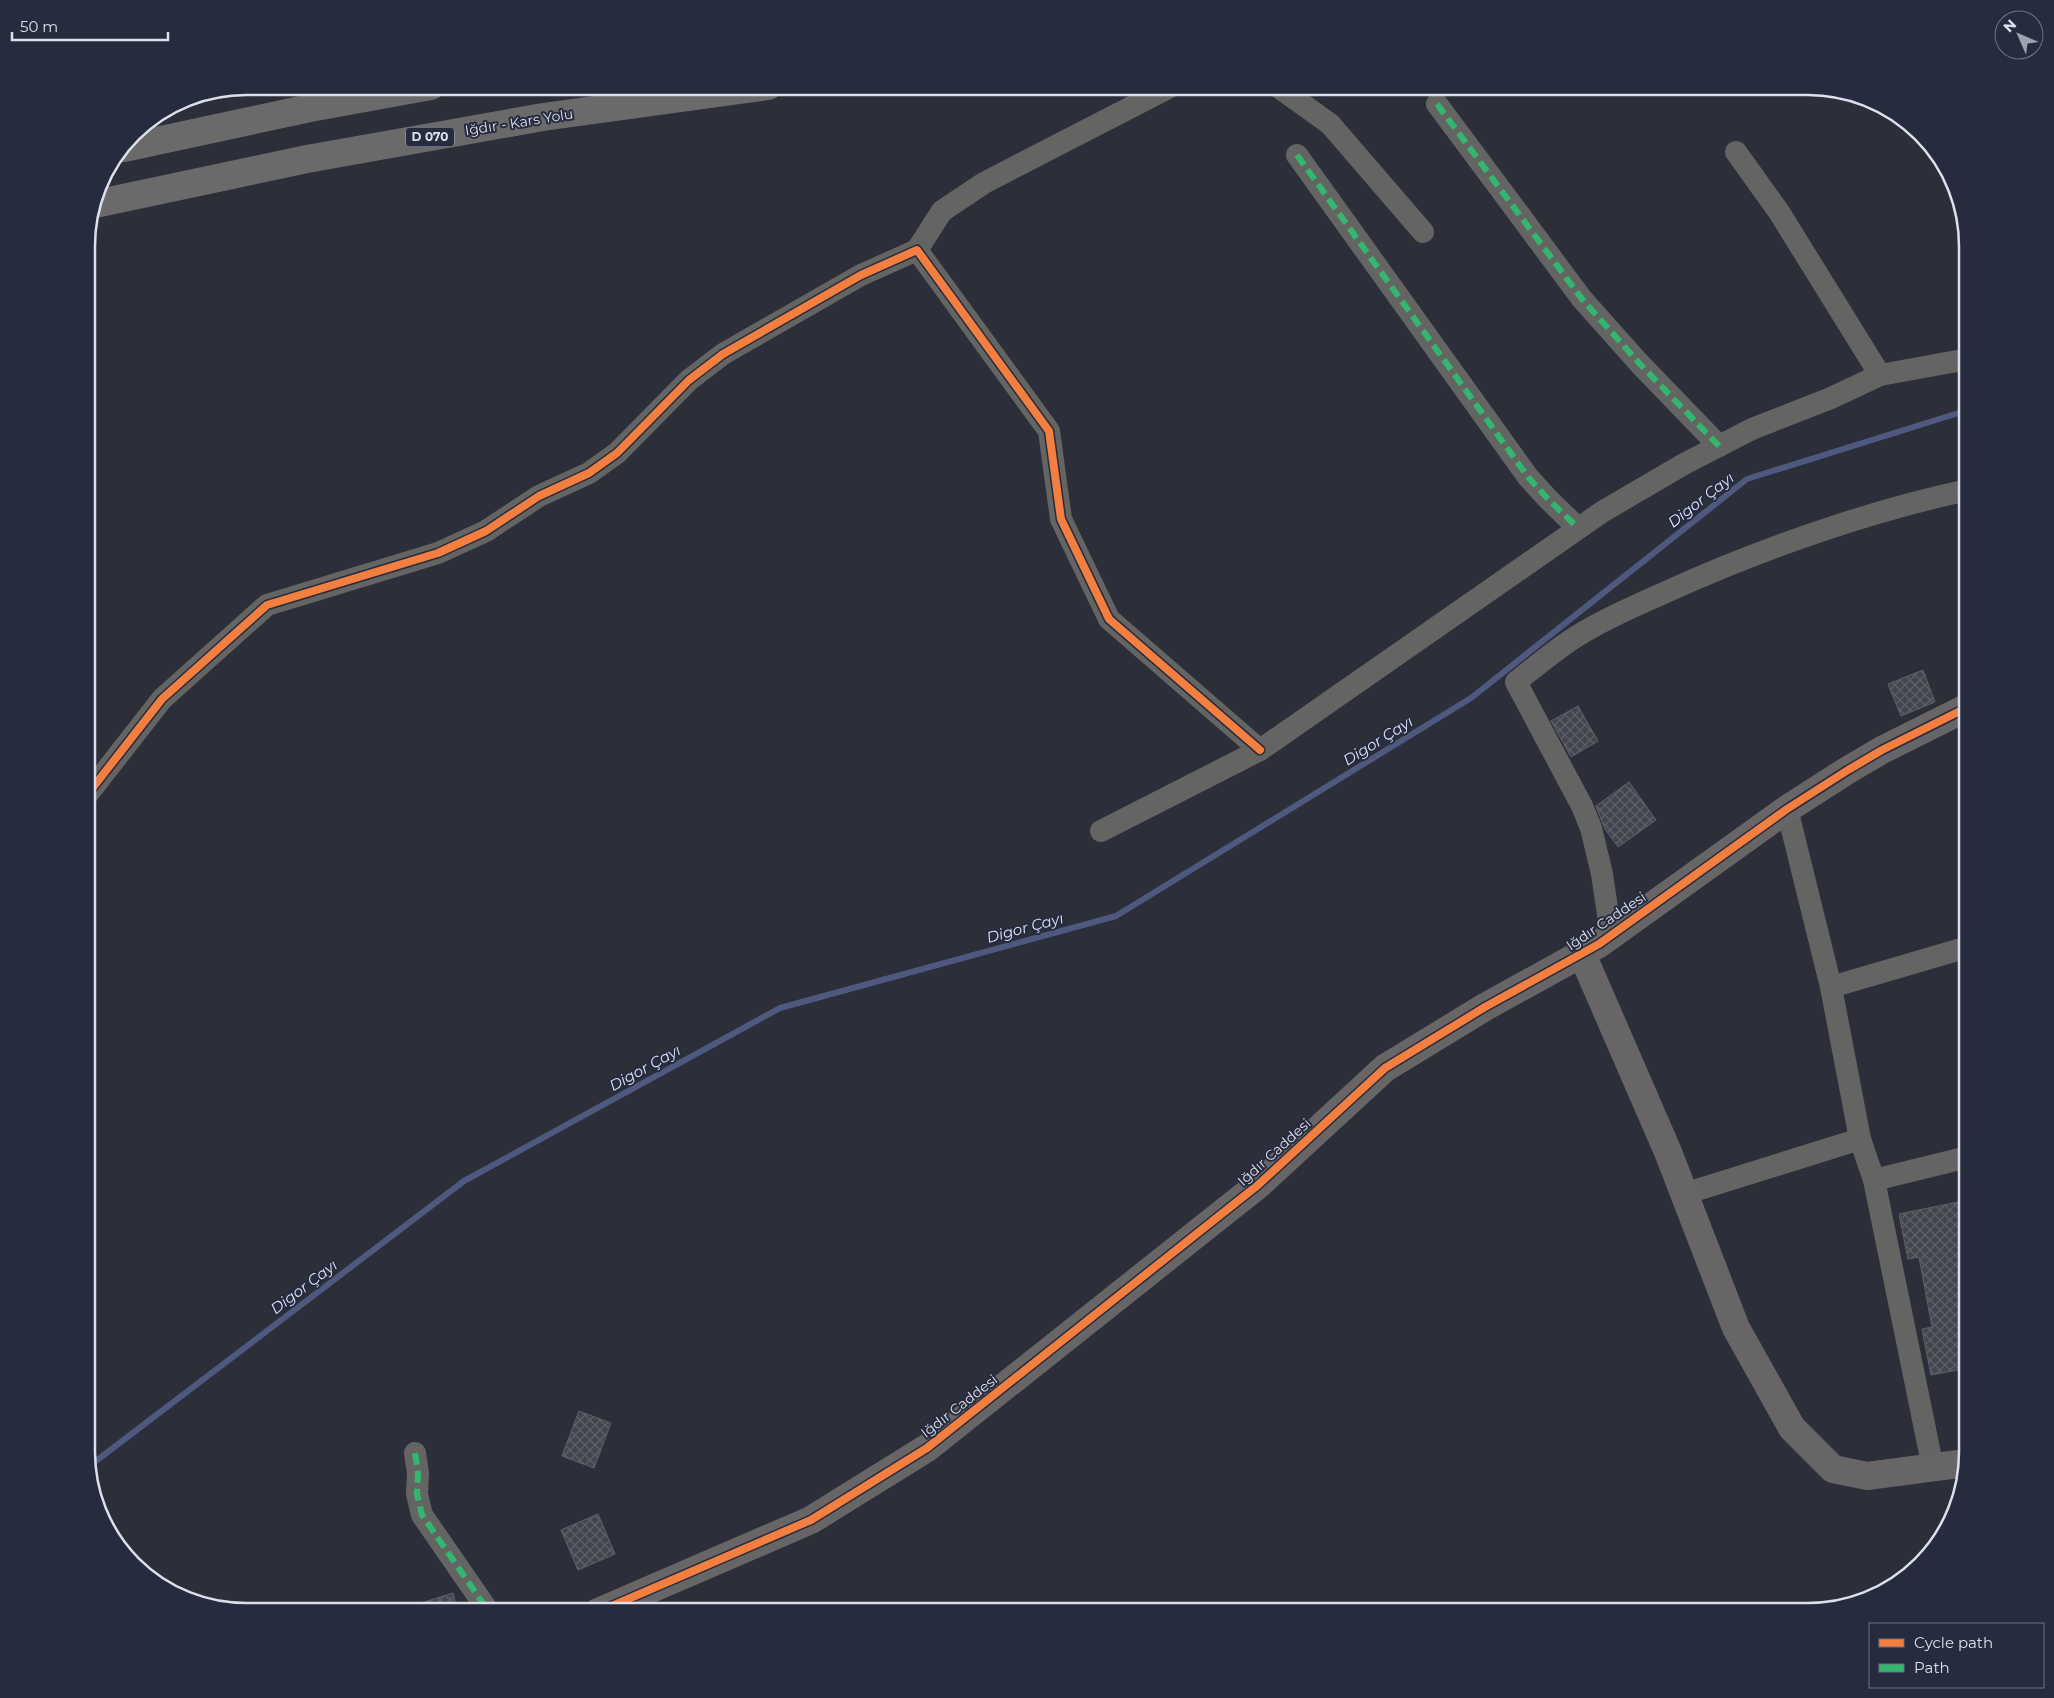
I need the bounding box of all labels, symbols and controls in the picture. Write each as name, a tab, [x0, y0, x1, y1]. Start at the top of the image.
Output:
scale bar	[12, 10, 169, 42]
north arrow	[1994, 10, 2044, 60]
text: N	[1999, 15, 2020, 36]
text: 50 m	[20, 17, 58, 36]
street label: Iğdır - Kars Yolu	[464, 105, 574, 139]
road number: D 070	[406, 128, 454, 146]
water label: Digor Çayı	[1664, 468, 1738, 531]
water label: Digor Çayı	[1339, 712, 1416, 770]
street label: Iğdır Caddesi	[1563, 888, 1649, 954]
water label: Digor Çayı	[984, 908, 1065, 947]
water label: Digor Çayı	[606, 1040, 684, 1095]
street label: Iğdır Caddesi	[1234, 1114, 1314, 1190]
water label: Digor Çayı	[267, 1255, 341, 1318]
street label: Iğdır Caddesi	[917, 1370, 1001, 1442]
legend	[1869, 1623, 2044, 1688]
text: Cycle path	[1914, 1633, 1993, 1652]
text: Path	[1914, 1658, 1950, 1677]

